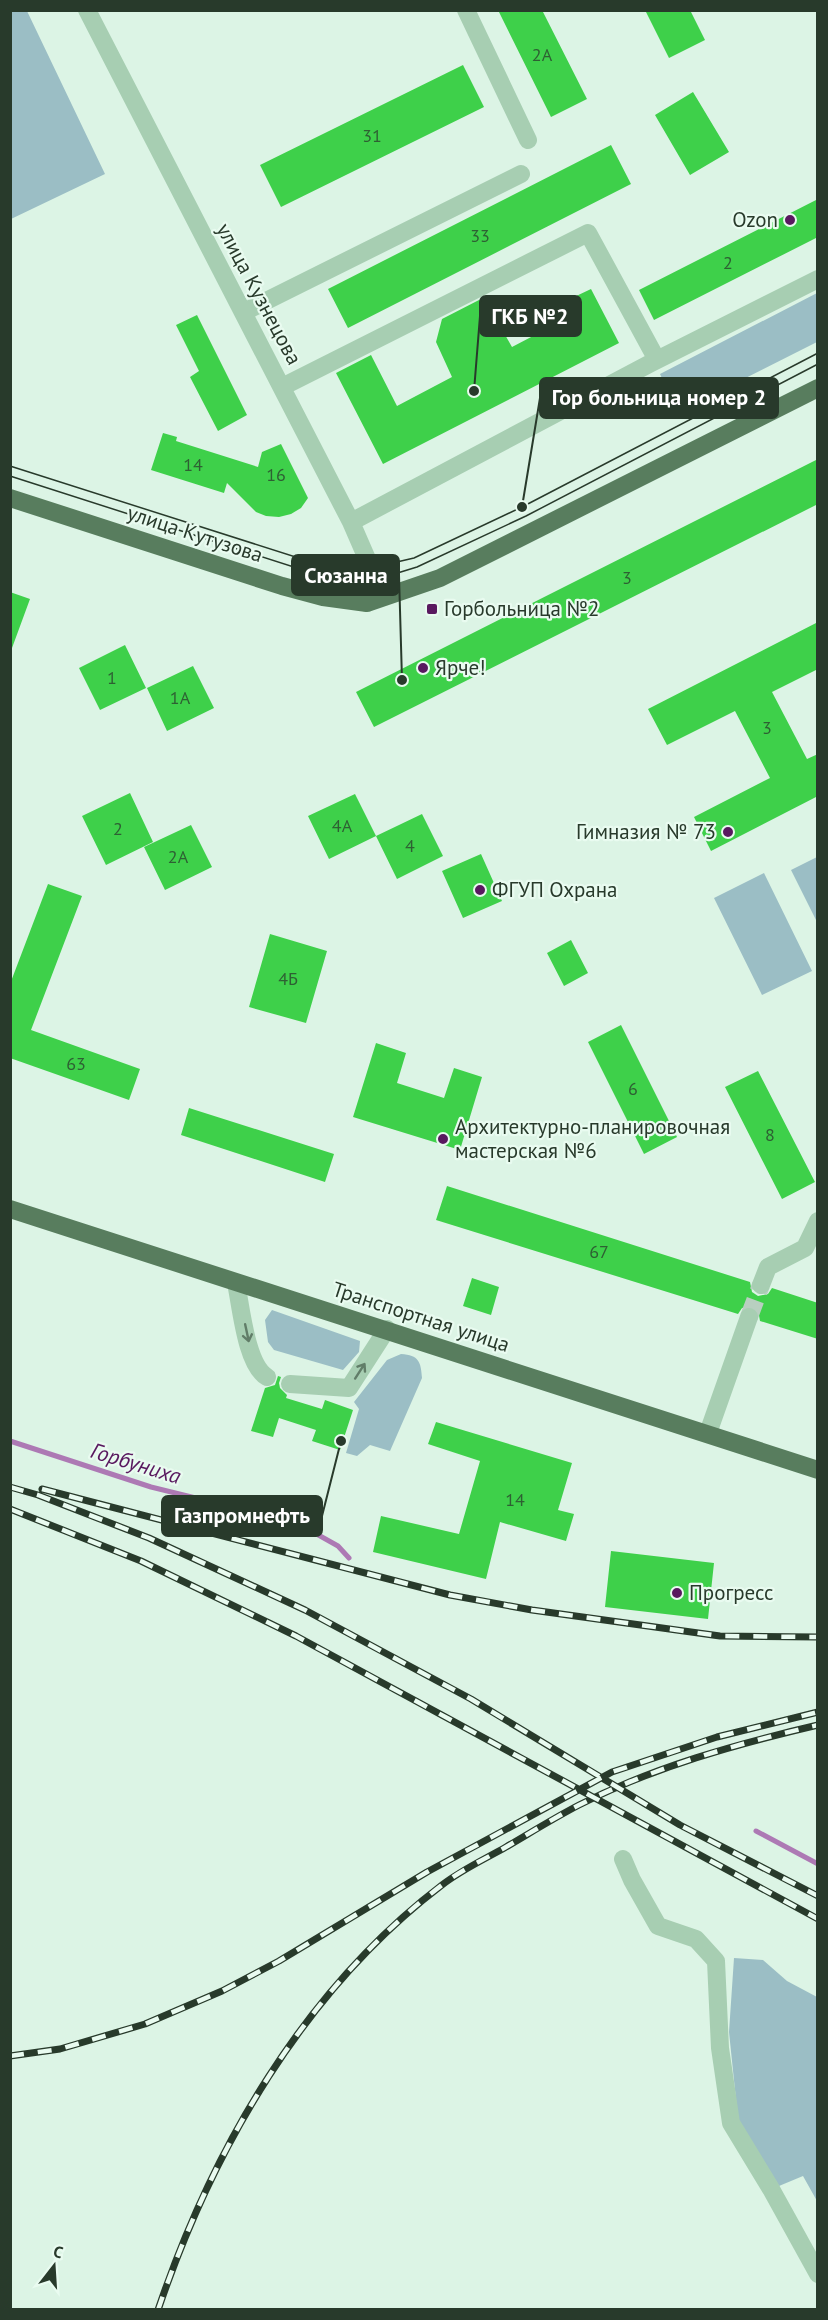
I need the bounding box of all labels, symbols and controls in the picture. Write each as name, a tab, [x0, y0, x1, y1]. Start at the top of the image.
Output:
house number: 2А	[532, 43, 553, 66]
house number: 31	[362, 124, 382, 147]
place label: Ozon	[732, 206, 778, 233]
marker: Ozon	[783, 213, 797, 227]
street label: улица Кузнецова	[211, 218, 308, 369]
house number: 33	[470, 224, 490, 247]
house number: 2	[723, 251, 733, 274]
callout: ГКБ №2	[480, 296, 581, 336]
text: ГКБ №2	[492, 302, 568, 330]
callout: Гор больница номер 2	[540, 378, 778, 418]
text: Гор больница номер 2	[552, 383, 766, 411]
house number: 14	[183, 453, 203, 476]
house number: 16	[266, 463, 286, 486]
street label: улица Кутузова	[124, 499, 266, 568]
callout: Сюзанна	[292, 555, 399, 595]
text: Сюзанна	[304, 561, 388, 589]
house number: 3	[622, 566, 632, 589]
place label: Горбольница №2	[444, 595, 600, 622]
marker: Горбольница №2	[425, 602, 439, 616]
place label: Ярче!	[435, 654, 486, 681]
marker: Ярче!	[416, 661, 430, 675]
house number: 1	[107, 666, 117, 689]
house number: 1А	[170, 686, 191, 709]
house number: 3	[762, 716, 772, 739]
house number: 4А	[332, 814, 353, 837]
house number: 2	[113, 817, 123, 840]
place label: Гимназия № 73	[576, 818, 716, 845]
marker: Гимназия № 73	[721, 825, 735, 839]
house number: 4	[405, 834, 415, 857]
house number: 2А	[168, 845, 189, 868]
place label: ФГУП Охрана	[492, 876, 618, 903]
marker: ФГУП Охрана	[473, 883, 487, 897]
house number: 4Б	[278, 967, 298, 990]
house number: 63	[66, 1052, 86, 1075]
house number: 6	[628, 1077, 638, 1100]
place label: Архитектурно-планировочная мастерская №6	[455, 1113, 730, 1164]
house number: 8	[765, 1123, 775, 1146]
marker: Архитектурно-планировочная мастерская №6	[436, 1132, 450, 1146]
house number: 67	[589, 1240, 609, 1263]
street label: Транспортная улица	[329, 1275, 513, 1358]
one-way arrow	[241, 1323, 253, 1342]
one-way arrow	[354, 1363, 366, 1379]
water label: Горбуниха	[87, 1436, 185, 1490]
house number: 14	[505, 1488, 525, 1511]
callout: Газпромнефть	[162, 1496, 322, 1536]
text: Газпромнефть	[174, 1501, 310, 1529]
place label: Прогресс	[689, 1579, 773, 1606]
marker: Прогресс	[670, 1586, 684, 1600]
north arrow	[24, 2236, 84, 2296]
text: С	[51, 2241, 66, 2263]

